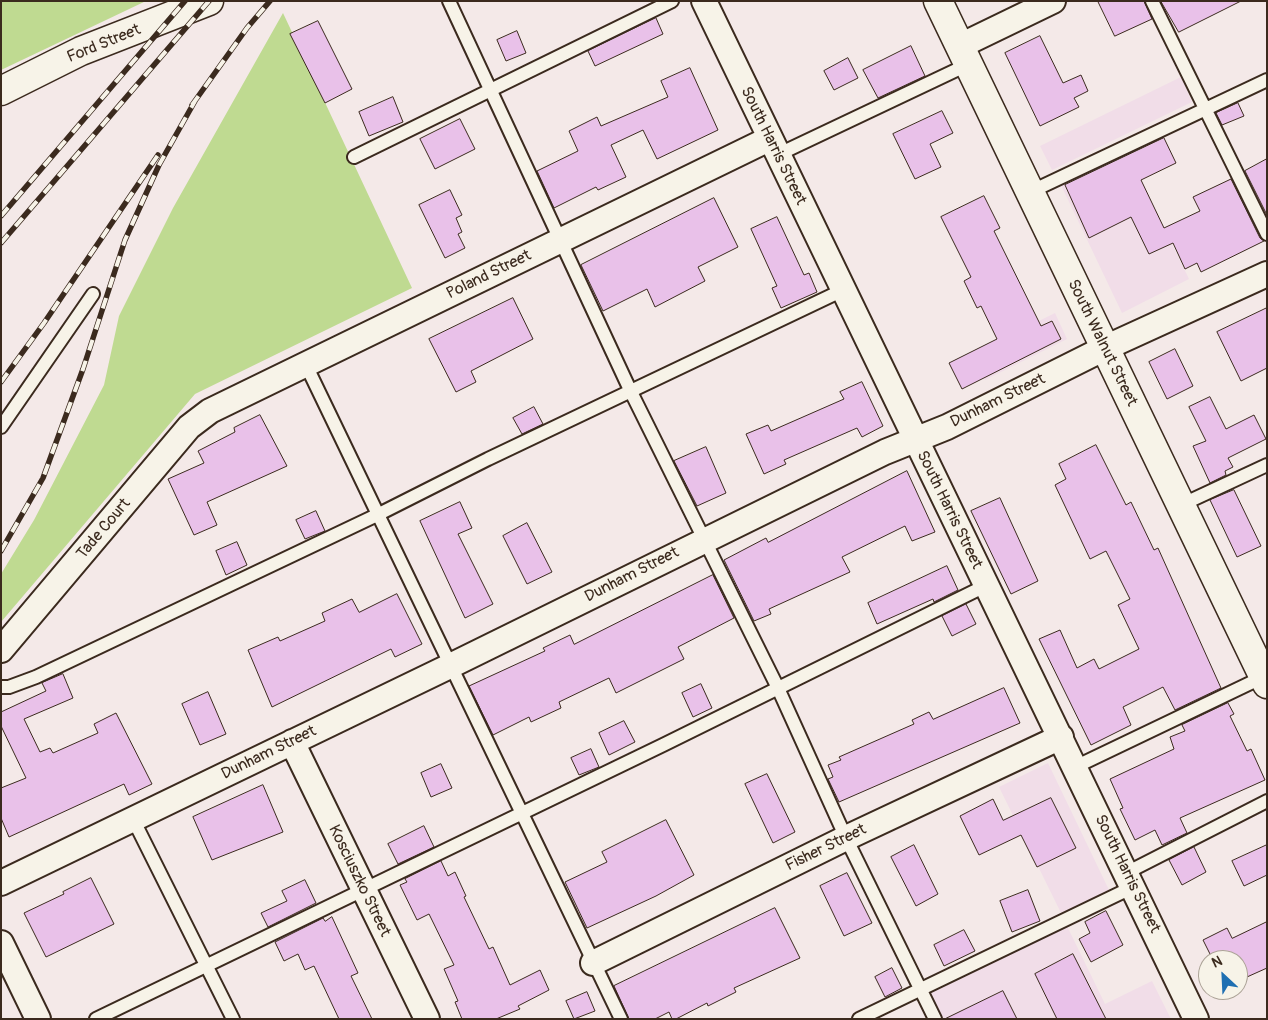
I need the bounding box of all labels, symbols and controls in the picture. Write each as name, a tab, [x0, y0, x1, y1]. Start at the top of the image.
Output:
street label: Ford Street	[64, 21, 144, 67]
street label: South Harris Street	[736, 84, 810, 208]
street label: Poland Street	[443, 246, 535, 304]
street label: South Walnut Street	[1063, 276, 1141, 410]
street label: Dunham Street	[948, 370, 1048, 432]
street label: South Harris Street	[912, 448, 986, 572]
street label: Tade Court	[73, 495, 135, 563]
street label: Dunham Street	[582, 543, 682, 607]
street label: Dunham Street	[219, 722, 319, 784]
street label: South Harris Street	[1090, 812, 1164, 936]
street label: Fisher Street	[782, 820, 870, 876]
street label: Kosciuszko Street	[324, 822, 394, 940]
north arrow	[1198, 950, 1248, 1000]
text: N	[1209, 952, 1225, 972]

